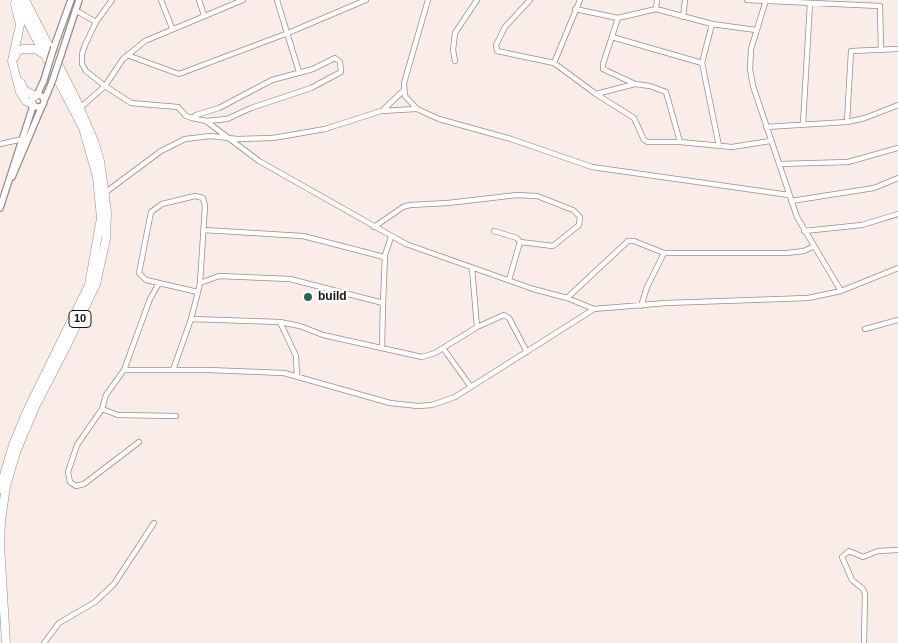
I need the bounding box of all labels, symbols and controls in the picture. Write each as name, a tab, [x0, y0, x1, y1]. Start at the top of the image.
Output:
place label: build	[318, 290, 347, 304]
marker: build	[302, 291, 314, 303]
road number: 10	[69, 310, 91, 328]

